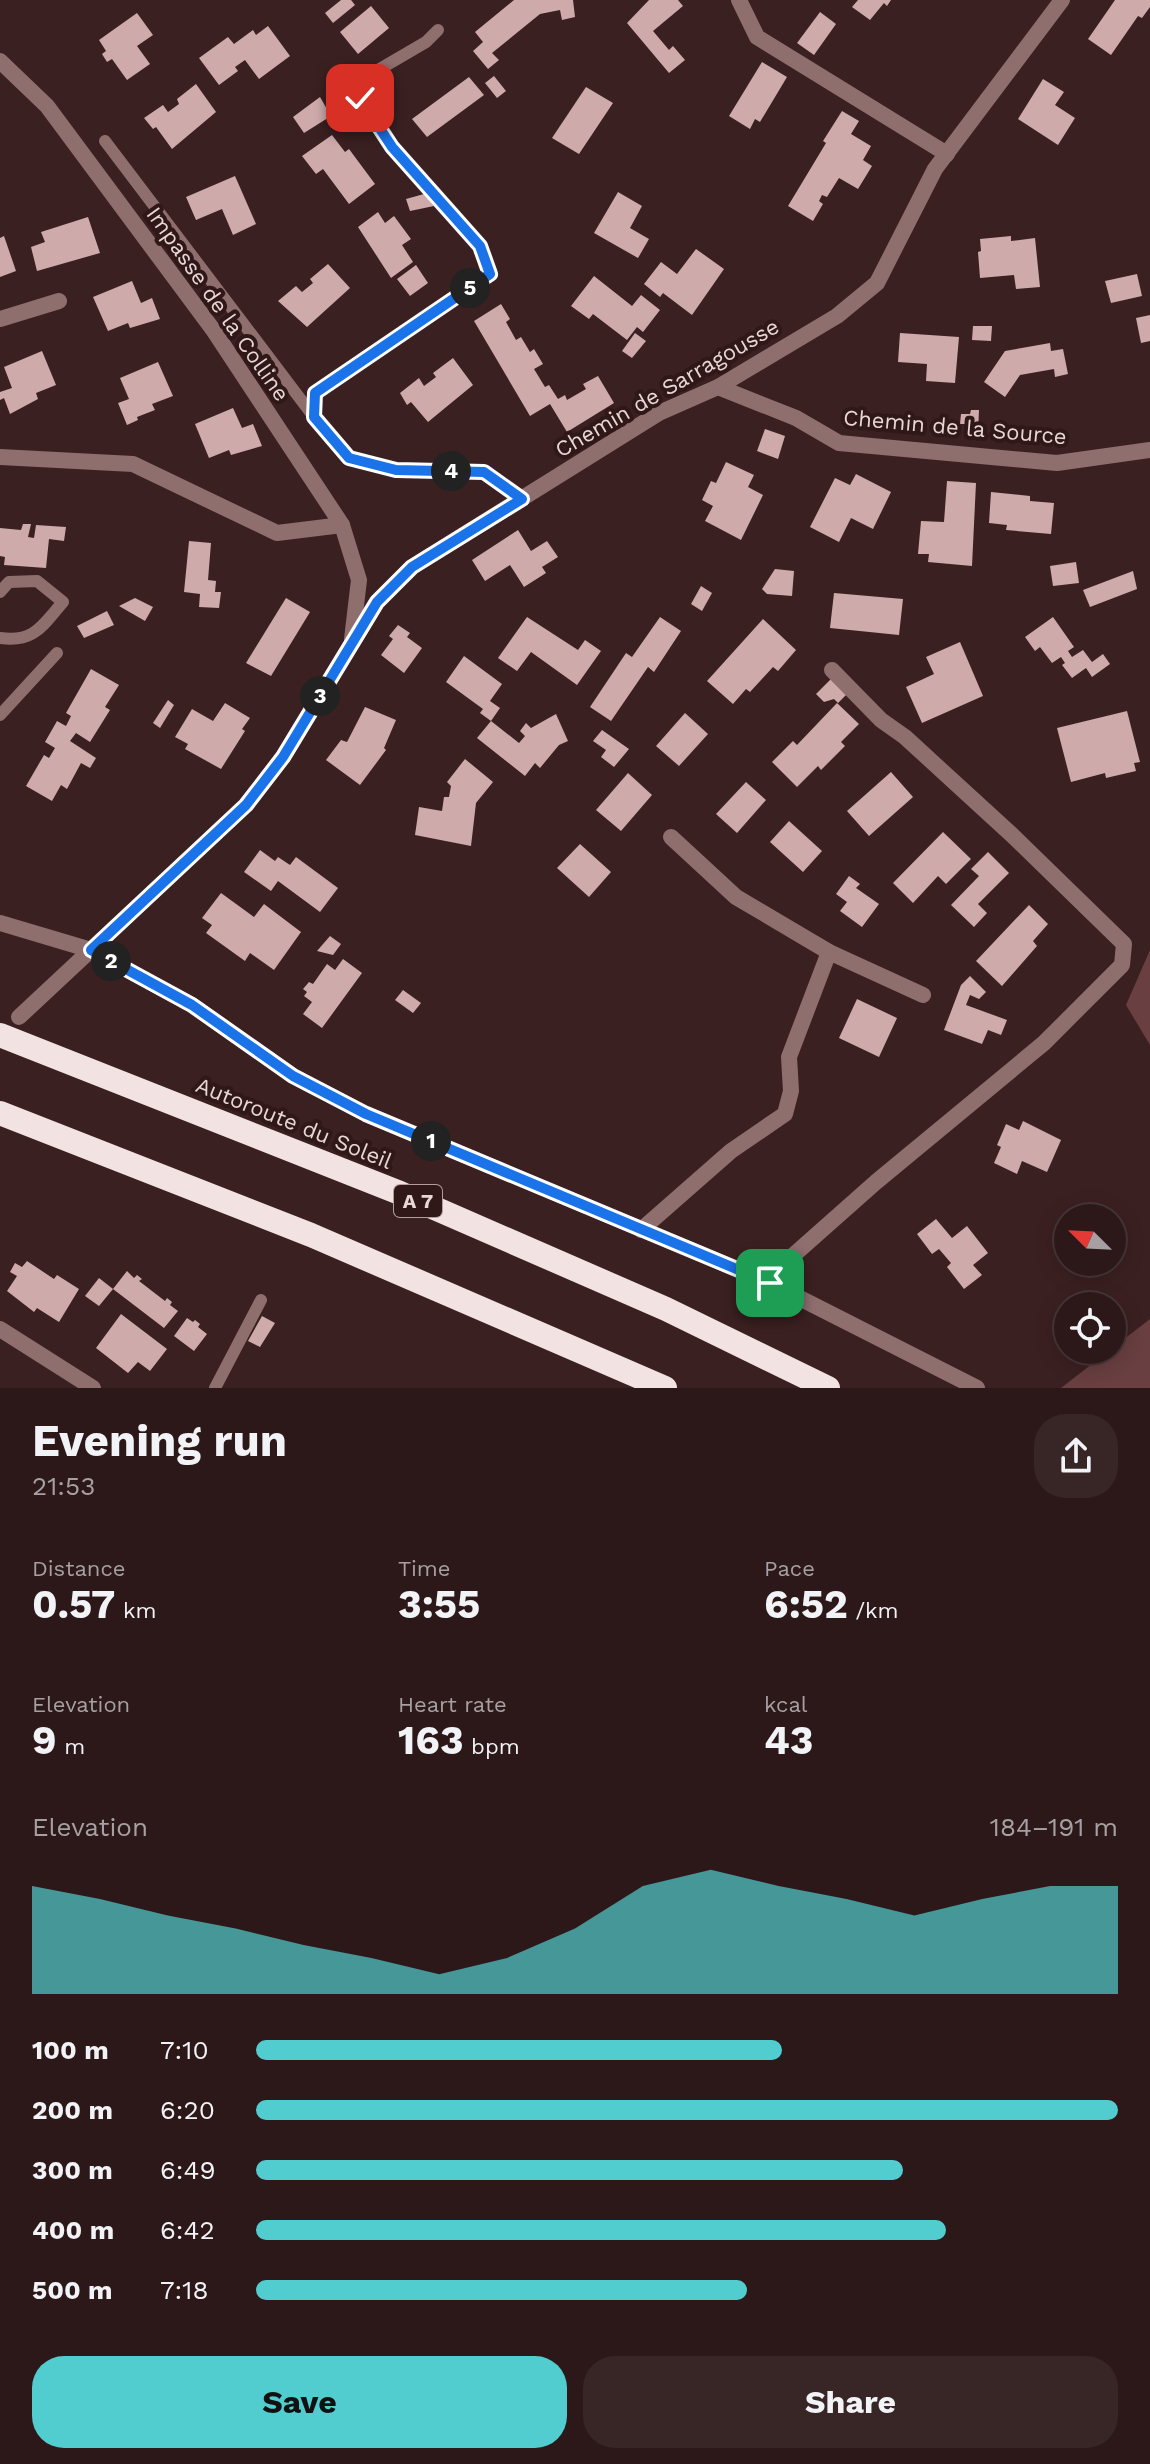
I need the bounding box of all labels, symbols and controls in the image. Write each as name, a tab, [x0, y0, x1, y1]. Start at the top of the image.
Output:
pin	[326, 64, 394, 132]
icon: check	[338, 76, 382, 120]
street label: Impasse de la Colline	[141, 202, 295, 406]
pin: 5	[450, 268, 490, 308]
text: 5	[464, 275, 476, 300]
street label: Chemin de Sarragousse	[551, 314, 783, 462]
street label: Chemin de la Source	[842, 405, 1068, 449]
pin: 4	[431, 451, 471, 491]
text: 4	[444, 458, 458, 483]
pin: 3	[300, 676, 340, 716]
text: 3	[313, 683, 327, 708]
pin: 2	[91, 941, 131, 981]
text: 2	[104, 948, 118, 973]
street label: Autoroute du Soleil	[192, 1072, 396, 1174]
pin: 1	[411, 1121, 451, 1161]
text: 1	[426, 1128, 436, 1153]
road number: A 7	[394, 1185, 442, 1217]
north arrow	[1054, 1204, 1126, 1276]
map controls	[1054, 1204, 1126, 1364]
pin	[736, 1249, 804, 1317]
icon: arrive	[748, 1261, 792, 1305]
button: locate	[1054, 1292, 1126, 1364]
button: share	[1034, 1414, 1118, 1498]
text: Evening run	[32, 1415, 287, 1467]
text: 21:53	[32, 1471, 95, 1501]
text: Distance	[32, 1556, 126, 1581]
text: Time	[398, 1556, 450, 1581]
text: Pace	[764, 1556, 815, 1581]
text: 0.57	[32, 1581, 115, 1628]
text: 3:55	[398, 1581, 480, 1628]
text: 6:52	[764, 1581, 848, 1628]
text: km	[115, 1598, 156, 1623]
text: /km	[848, 1598, 898, 1623]
text: Elevation	[32, 1692, 130, 1717]
text: Heart rate	[398, 1692, 507, 1717]
text: kcal	[764, 1692, 808, 1717]
text: 9	[32, 1717, 57, 1764]
text: 163	[398, 1717, 464, 1764]
text: 43	[764, 1717, 814, 1764]
text: m	[57, 1734, 85, 1759]
text: bpm	[464, 1734, 520, 1759]
text: Elevation	[32, 1812, 148, 1842]
text: 184–191 m	[990, 1812, 1118, 1842]
text: 100 m	[32, 2035, 109, 2065]
text: 7:10	[160, 2035, 209, 2065]
text: 200 m	[32, 2095, 113, 2125]
text: 6:20	[160, 2095, 215, 2125]
text: 300 m	[32, 2155, 113, 2185]
text: 6:49	[160, 2155, 215, 2185]
text: 400 m	[32, 2215, 114, 2245]
text: 6:42	[160, 2215, 215, 2245]
text: 500 m	[32, 2275, 113, 2305]
text: 7:18	[160, 2275, 208, 2305]
button: Save	[32, 2356, 567, 2448]
button: Share	[583, 2356, 1118, 2448]

